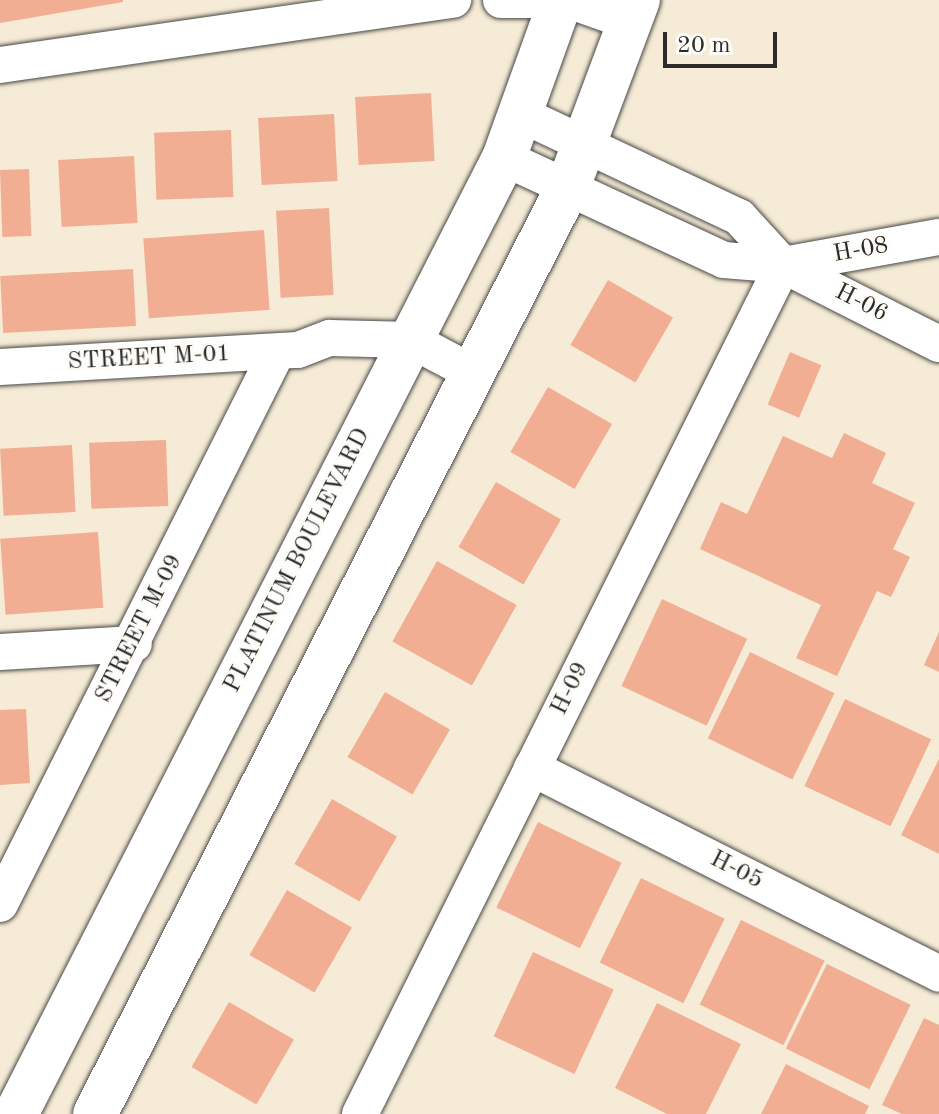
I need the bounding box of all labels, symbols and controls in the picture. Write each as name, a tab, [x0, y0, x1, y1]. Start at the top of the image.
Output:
scale bar	[667, 16, 781, 66]
text: 20 m	[677, 34, 731, 58]
street label: H-08	[831, 232, 891, 270]
street label: H-06	[830, 279, 892, 329]
street label: STREET M-01	[67, 340, 231, 378]
street label: PLATINUM BOULEVARD	[219, 424, 377, 698]
street label: STREET M-09	[90, 550, 190, 708]
street label: H-09	[546, 658, 596, 720]
street label: H-05	[705, 846, 767, 896]

